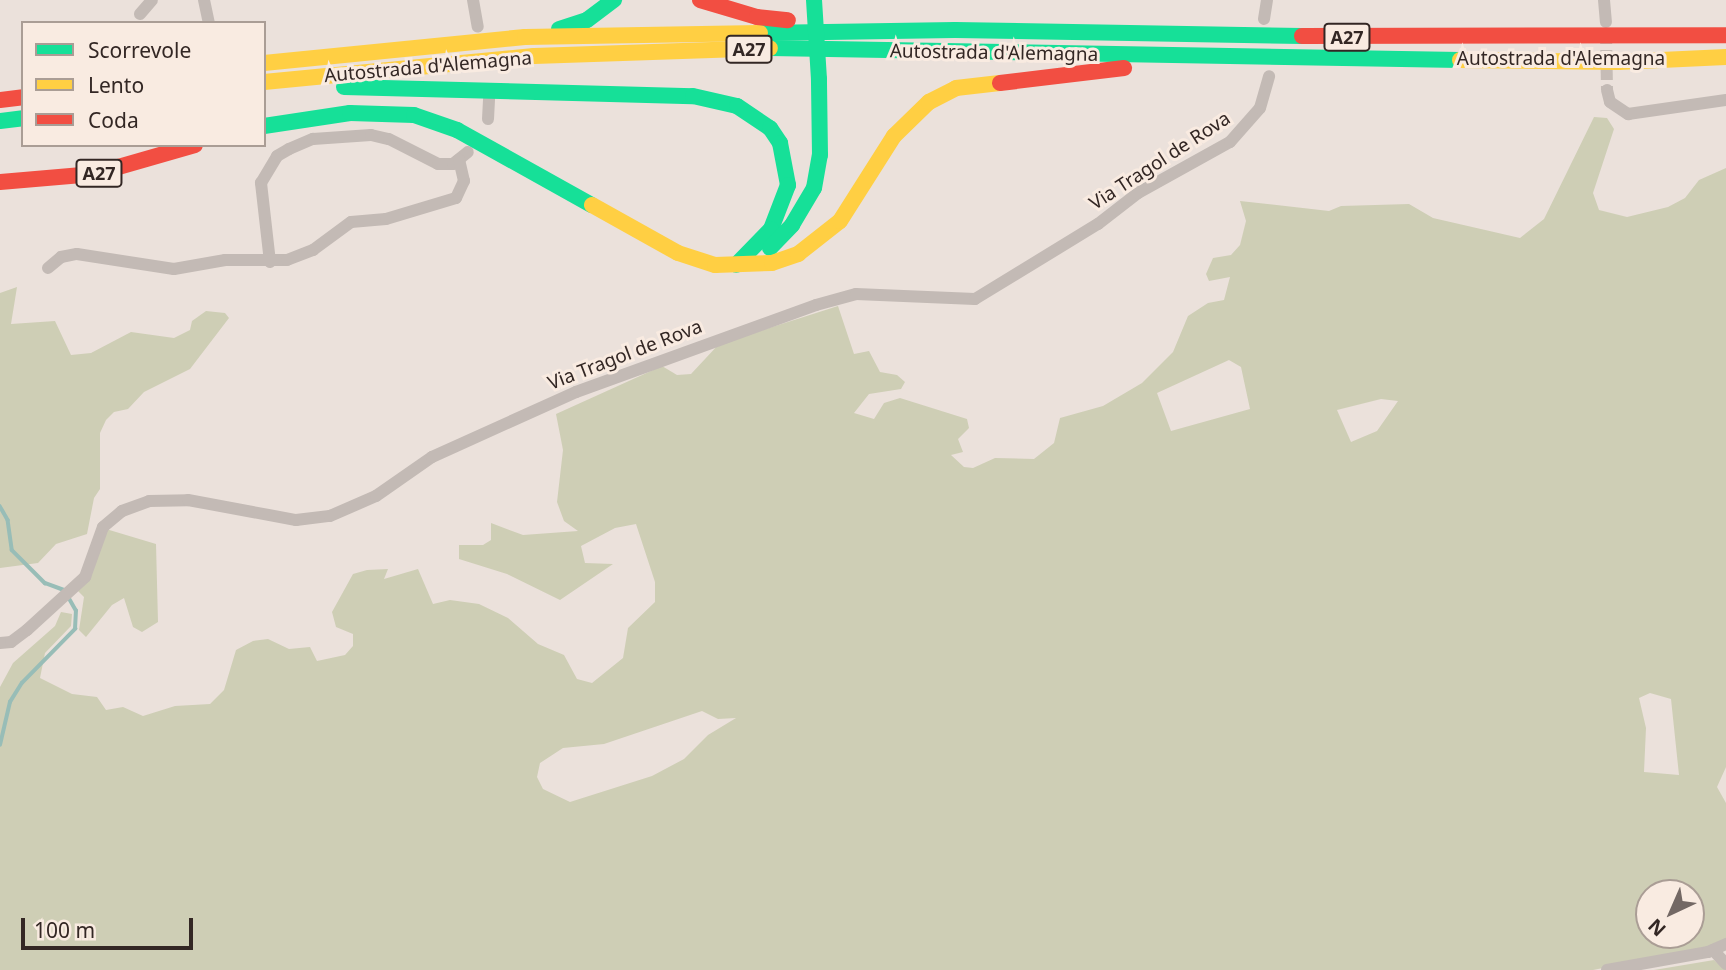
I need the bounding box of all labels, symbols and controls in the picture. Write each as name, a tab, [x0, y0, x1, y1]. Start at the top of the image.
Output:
legend	[21, 21, 266, 147]
road number: A27	[1322, 22, 1372, 52]
road number: A27	[724, 34, 774, 64]
text: Scorrevole	[88, 36, 191, 64]
street label: Autostrada d'Alemagna	[890, 40, 1098, 66]
street label: Autostrada d'Alemagna	[323, 47, 533, 87]
street label: Autostrada d'Alemagna	[1457, 48, 1665, 70]
text: Lento	[88, 71, 144, 99]
text: Coda	[88, 106, 139, 134]
street label: Via Tragol de Rova	[1085, 107, 1235, 215]
road number: A27	[74, 158, 124, 188]
street label: Via Tragol de Rova	[545, 315, 705, 395]
north arrow	[1635, 879, 1705, 949]
scale bar	[24, 904, 196, 948]
text: N	[1642, 913, 1671, 942]
text: 100 m	[34, 916, 95, 944]

